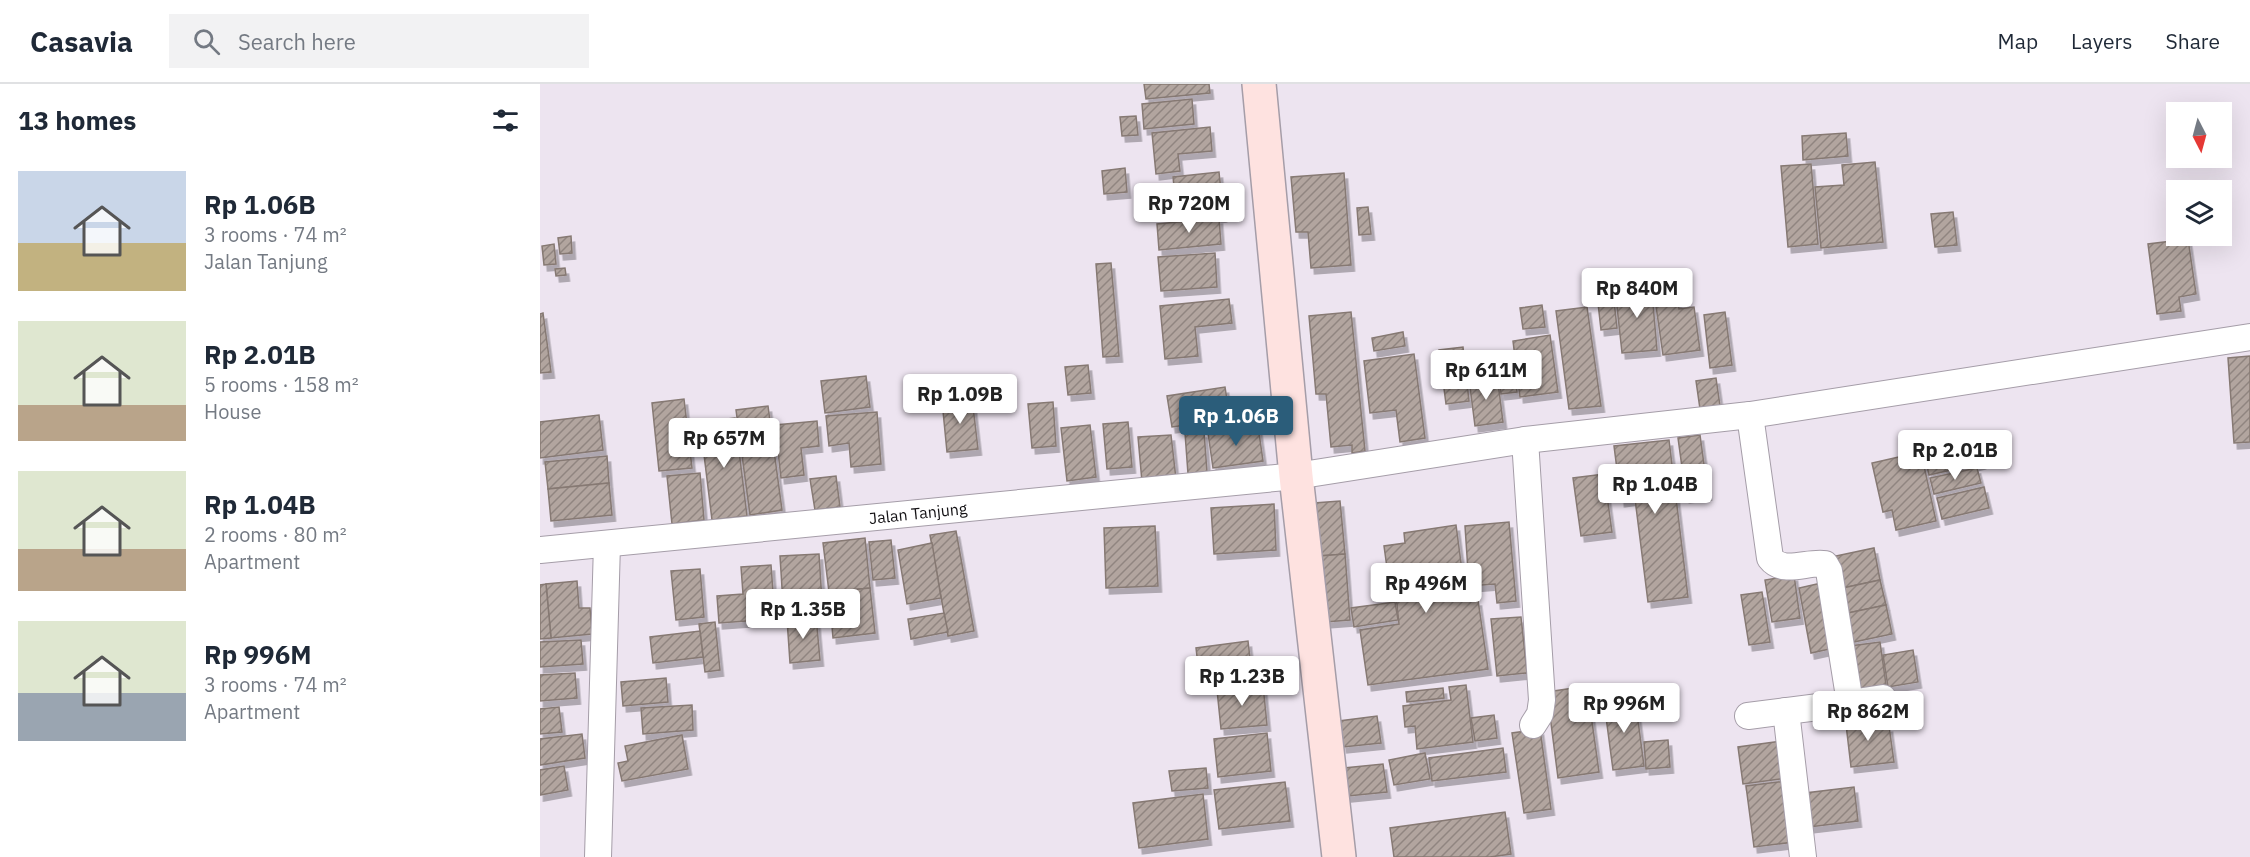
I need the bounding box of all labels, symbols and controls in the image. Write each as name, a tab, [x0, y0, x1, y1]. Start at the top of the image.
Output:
search box	[169, 14, 589, 68]
text: Casavia	[30, 23, 133, 60]
icon: search	[190, 25, 223, 58]
text: Search here	[238, 27, 356, 56]
text: Map	[1998, 27, 2038, 55]
text: Layers	[2071, 27, 2133, 55]
text: Share	[2166, 27, 2220, 55]
north arrow	[2166, 102, 2232, 168]
map controls	[2166, 102, 2232, 246]
text: 13 homes	[18, 103, 136, 137]
icon: filters	[489, 104, 522, 137]
button: layers	[2166, 180, 2232, 246]
pin: Rp 720M	[1134, 183, 1244, 234]
text: Rp 1.06B	[204, 187, 316, 221]
text: Rp 720M	[1148, 189, 1230, 216]
icon: home	[66, 195, 138, 267]
text: 3 rooms · 74 m²	[204, 221, 347, 248]
text: Jalan Tanjung	[204, 248, 327, 275]
pin: Rp 840M	[1582, 268, 1692, 319]
text: Rp 840M	[1596, 274, 1678, 301]
text: Rp 2.01B	[204, 337, 316, 371]
icon: home	[66, 345, 138, 417]
pin: Rp 611M	[1431, 350, 1541, 401]
text: Rp 611M	[1445, 356, 1527, 383]
text: 5 rooms · 158 m²	[204, 371, 359, 398]
pin: Rp 1.09B	[898, 374, 1022, 425]
text: Rp 1.09B	[917, 380, 1003, 407]
pin: Rp 1.06B	[1174, 396, 1298, 447]
text: House	[204, 398, 261, 425]
text: Rp 1.06B	[1193, 402, 1279, 429]
pin: Rp 657M	[669, 418, 779, 469]
text: Rp 657M	[683, 424, 765, 451]
pin: Rp 2.01B	[1893, 430, 2017, 481]
text: Rp 2.01B	[1912, 436, 1998, 463]
pin: Rp 1.04B	[1593, 464, 1717, 515]
text: Rp 1.04B	[1612, 470, 1698, 497]
text: Rp 1.04B	[204, 487, 316, 521]
icon: home	[66, 495, 138, 567]
street label: Jalan Tanjung	[868, 498, 969, 528]
text: 2 rooms · 80 m²	[204, 521, 347, 548]
text: Apartment	[204, 548, 300, 575]
pin: Rp 496M	[1371, 563, 1481, 614]
text: Rp 496M	[1385, 569, 1467, 596]
pin: Rp 1.35B	[741, 589, 865, 640]
text: Rp 1.35B	[760, 595, 846, 622]
text: Rp 996M	[204, 637, 312, 671]
icon: home	[66, 645, 138, 717]
pin: Rp 1.23B	[1180, 656, 1304, 707]
text: Rp 1.23B	[1199, 662, 1285, 689]
text: 3 rooms · 74 m²	[204, 671, 347, 698]
pin: Rp 996M	[1569, 683, 1679, 734]
text: Rp 996M	[1583, 689, 1665, 716]
pin: Rp 862M	[1813, 691, 1923, 742]
text: Rp 862M	[1827, 697, 1909, 724]
text: Apartment	[204, 698, 300, 725]

